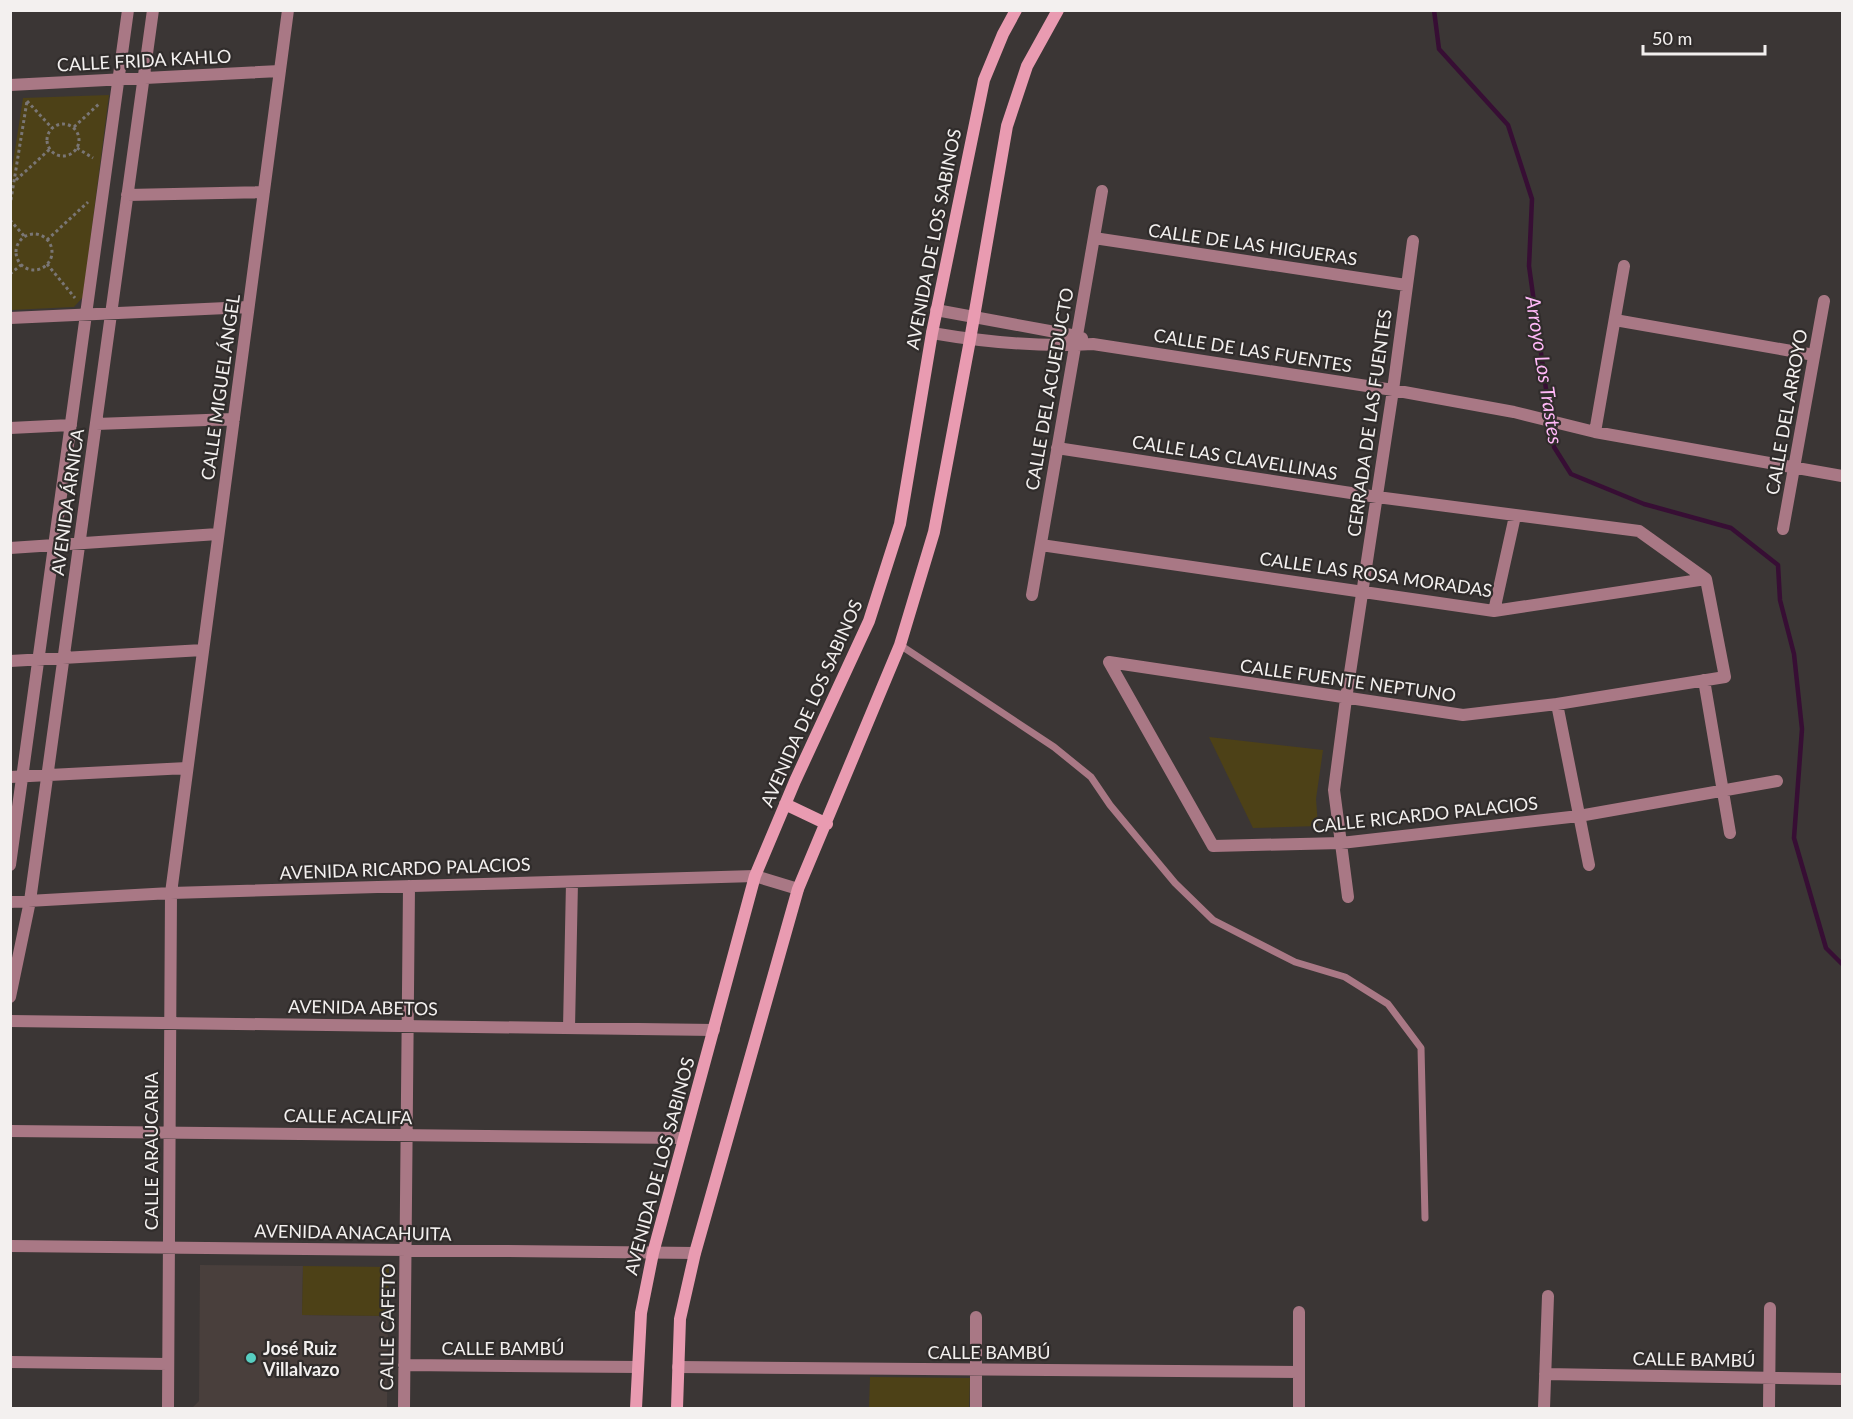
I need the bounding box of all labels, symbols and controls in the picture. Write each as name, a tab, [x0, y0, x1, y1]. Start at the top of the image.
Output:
scale bar	[1643, 18, 1764, 56]
text: 50 m	[1652, 27, 1692, 49]
street label: CALLE FRIDA KAHLO	[56, 44, 232, 76]
street label: AVENIDA DE LOS SABINOS	[901, 127, 965, 351]
street label: CALLE DE LAS HIGUERAS	[1147, 218, 1359, 270]
street label: CALLE DEL ACUEDUCTO	[1020, 286, 1078, 492]
street label: CALLE MIGUEL ÁNGEL	[196, 293, 244, 481]
water label: Arroyo Los Trastes	[1521, 293, 1569, 446]
street label: CERRADA DE LAS FUENTES	[1342, 308, 1396, 538]
street label: CALLE DE LAS FUENTES	[1152, 323, 1354, 377]
street label: CALLE DEL ARROYO	[1761, 327, 1811, 497]
street label: AVENIDA ÁRNICA	[46, 426, 88, 577]
street label: CALLE LAS CLAVELLINAS	[1131, 430, 1339, 484]
street label: CALLE LAS ROSA MORADAS	[1258, 547, 1494, 601]
street label: AVENIDA DE LOS SABINOS	[755, 596, 867, 810]
street label: CALLE FUENTE NEPTUNO	[1239, 654, 1457, 706]
street label: CALLE RICARDO PALACIOS	[1311, 791, 1539, 837]
street label: AVENIDA RICARDO PALACIOS	[279, 853, 531, 883]
street label: AVENIDA ABETOS	[288, 995, 438, 1019]
street label: AVENIDA DE LOS SABINOS	[619, 1055, 699, 1277]
street label: CALLE ARAUCARIA	[140, 1071, 162, 1230]
street label: CALLE ACALIFA	[283, 1104, 413, 1128]
street label: AVENIDA ANACAHUITA	[254, 1219, 453, 1245]
street label: CALLE CAFETO	[375, 1263, 399, 1391]
place label: José Ruiz Villalvazo	[262, 1337, 340, 1380]
street label: CALLE BAMBÚ	[442, 1337, 564, 1359]
street label: CALLE BAMBÚ	[928, 1341, 1050, 1363]
street label: CALLE BAMBÚ	[1632, 1347, 1756, 1371]
marker: José Ruiz Villalvazo	[244, 1351, 258, 1365]

